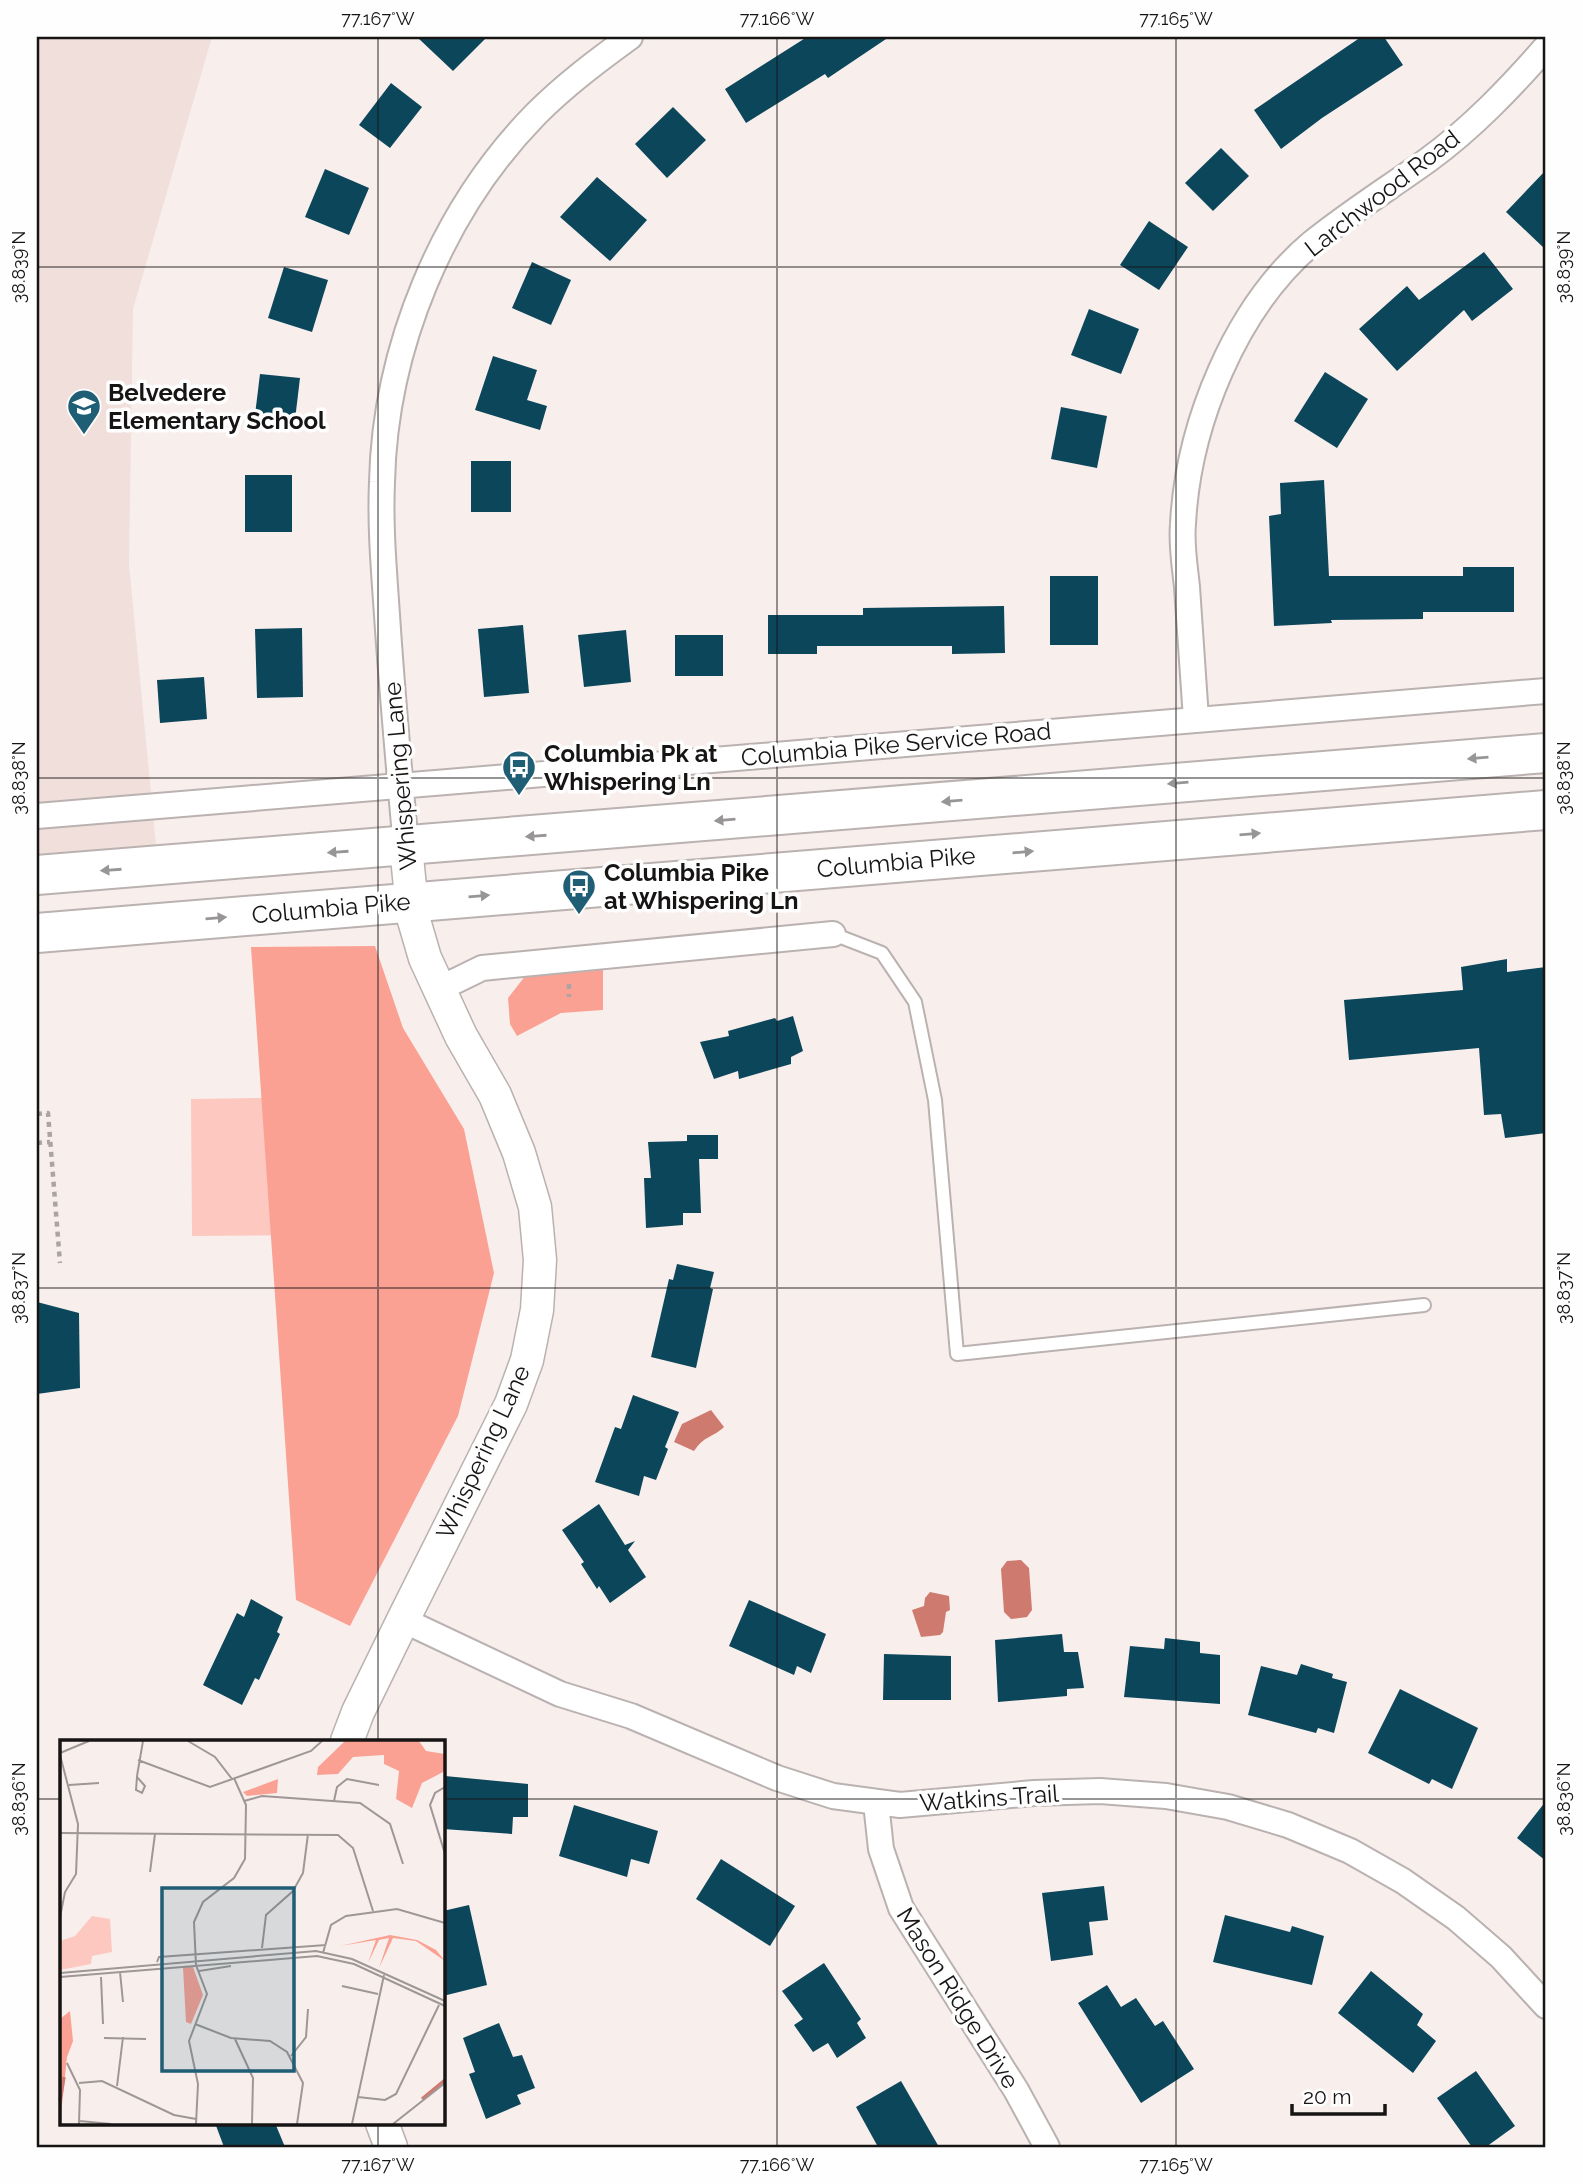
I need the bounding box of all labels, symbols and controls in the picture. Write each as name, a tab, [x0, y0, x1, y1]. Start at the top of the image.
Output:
text: 77.167°W	[341, 8, 415, 29]
text: 77.166°W	[740, 8, 814, 29]
text: 77.165°W	[1139, 8, 1213, 29]
street label: Larchwood Road	[1299, 124, 1465, 262]
text: 38.839°N	[8, 231, 29, 303]
text: 38.839°N	[1553, 231, 1574, 303]
place label: Belvedere Elementary School	[108, 378, 326, 435]
school or university icon: Belvedere Elementary School	[65, 387, 103, 436]
street label: Whispering Lane	[377, 681, 423, 871]
street label: Columbia Pike Service Road	[740, 716, 1052, 772]
place label: Columbia Pk at Whispering Ln	[544, 739, 718, 796]
text: 38.838°N	[8, 741, 29, 815]
text: 38.838°N	[1553, 741, 1574, 815]
bus stop icon: Columbia Pk at Whispering Ln	[500, 748, 538, 797]
one-way arrow	[1467, 753, 1489, 764]
one-way arrow	[1167, 778, 1189, 789]
one-way arrow	[940, 796, 962, 807]
one-way arrow	[714, 815, 736, 826]
one-way arrow	[1239, 828, 1261, 839]
one-way arrow	[525, 831, 547, 842]
street label: Columbia Pike	[815, 841, 977, 883]
one-way arrow	[1013, 846, 1035, 857]
one-way arrow	[327, 847, 349, 858]
place label: Columbia Pike at Whispering Ln	[604, 858, 799, 915]
one-way arrow	[100, 865, 122, 876]
bus stop icon: Columbia Pike at Whispering Ln	[560, 867, 598, 916]
street label: Columbia Pike	[250, 887, 412, 929]
one-way arrow	[468, 890, 490, 901]
one-way arrow	[205, 912, 227, 923]
text: 38.837°N	[8, 1252, 29, 1324]
text: 38.837°N	[1553, 1252, 1574, 1324]
street label: Whispering Lane	[430, 1360, 536, 1544]
inset map	[60, 1740, 444, 2124]
text: 38.836°N	[8, 1762, 29, 1836]
text: 38.836°N	[1553, 1762, 1574, 1836]
street label: Watkins Trail	[918, 1779, 1060, 1817]
street label: Mason Ridge Drive	[891, 1902, 1025, 2094]
scale bar	[1292, 2072, 1385, 2116]
text: 20 m	[1303, 2084, 1351, 2109]
text: 77.167°W	[341, 2154, 415, 2175]
text: 77.166°W	[740, 2154, 814, 2175]
text: 77.165°W	[1139, 2154, 1213, 2175]

